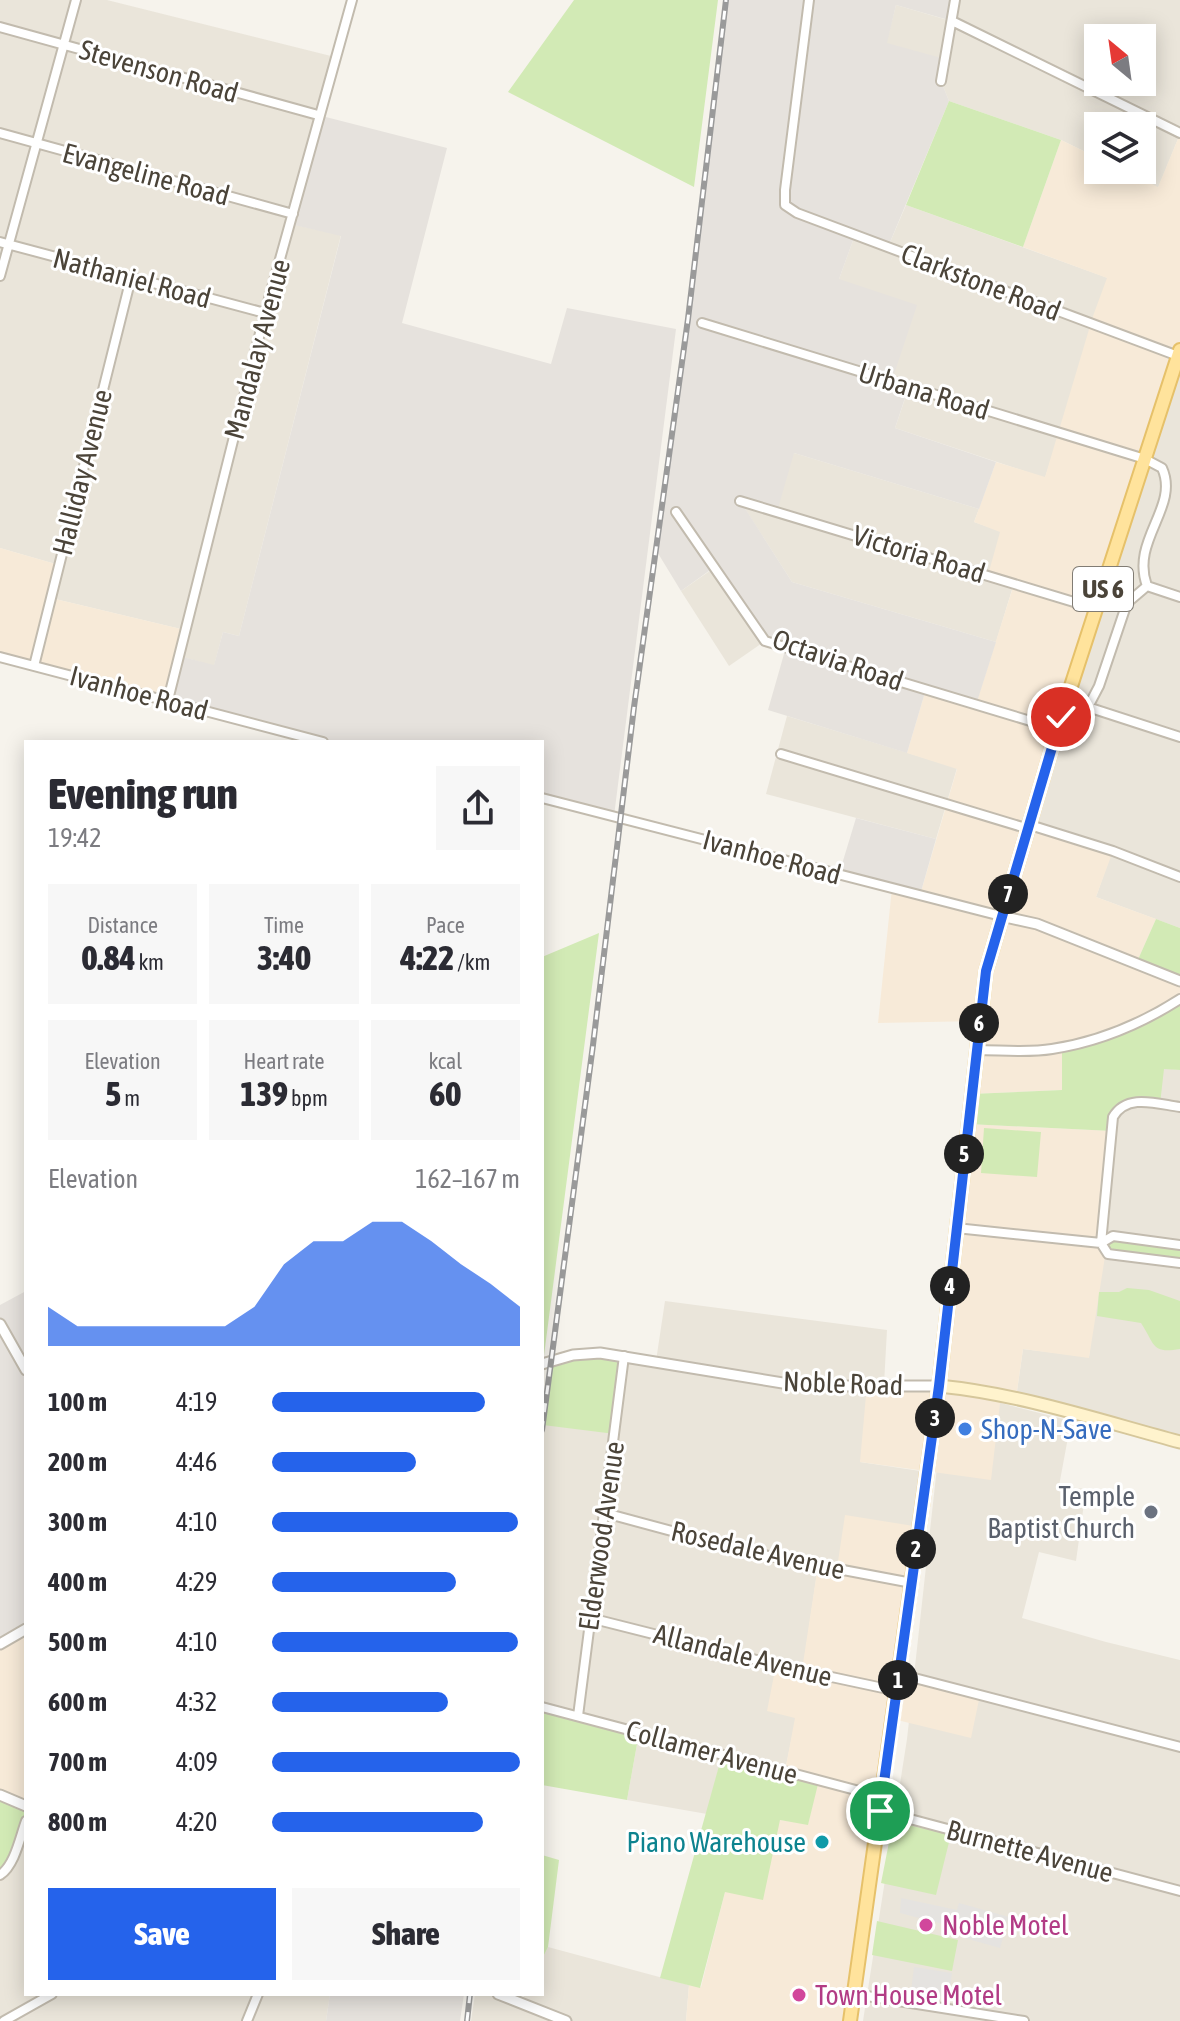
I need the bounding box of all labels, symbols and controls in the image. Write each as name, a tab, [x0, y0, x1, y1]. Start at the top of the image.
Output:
north arrow	[1084, 24, 1156, 96]
map controls	[1084, 24, 1156, 184]
street label: Stevenson Road	[76, 33, 242, 109]
button: layers	[1084, 112, 1156, 184]
street label: Evangeline Road	[59, 136, 233, 212]
street label: Clarkstone Road	[897, 237, 1065, 327]
street label: Nathaniel Road	[50, 242, 214, 314]
street label: Mandalay Avenue	[218, 256, 296, 442]
street label: Urbana Road	[855, 356, 993, 426]
street label: Halliday Avenue	[46, 386, 118, 558]
street label: Victoria Road	[849, 519, 989, 589]
road number: US 6	[1073, 567, 1133, 611]
street label: Octavia Road	[768, 623, 908, 697]
street label: Ivanhoe Road	[66, 659, 212, 727]
pin	[1027, 683, 1095, 751]
icon: check	[1039, 695, 1083, 739]
button: share	[436, 766, 520, 850]
text: Evening run	[48, 768, 238, 818]
text: 19:42	[48, 823, 102, 853]
street label: Ivanhoe Road	[699, 823, 845, 891]
pin: 7	[988, 874, 1028, 914]
text: 7	[1003, 881, 1013, 907]
text: Distance	[87, 912, 158, 938]
text: Time	[264, 912, 304, 938]
text: Pace	[426, 912, 465, 938]
text: 0.84	[81, 938, 135, 977]
text: 3:40	[257, 938, 311, 977]
text: 4:22	[400, 938, 454, 977]
text: km	[135, 949, 164, 975]
text: /km	[454, 949, 490, 975]
pin: 6	[959, 1003, 999, 1043]
text: 6	[974, 1010, 984, 1036]
text: Elevation	[85, 1048, 161, 1074]
text: Heart rate	[243, 1048, 325, 1074]
text: kcal	[429, 1048, 462, 1074]
text: 5	[105, 1074, 121, 1113]
text: 139	[240, 1074, 288, 1113]
text: 60	[429, 1074, 461, 1113]
text: m	[121, 1085, 140, 1111]
text: bpm	[288, 1085, 328, 1111]
pin: 5	[944, 1134, 984, 1174]
text: 5	[959, 1141, 969, 1167]
text: Elevation	[48, 1164, 138, 1194]
text: 162–167 m	[415, 1164, 520, 1194]
pin: 4	[930, 1266, 970, 1306]
text: 4	[945, 1273, 955, 1299]
street label: Noble Road	[782, 1365, 904, 1401]
text: 100 m	[48, 1387, 107, 1417]
text: 4:19	[176, 1387, 217, 1417]
pin: 3	[915, 1398, 955, 1438]
text: 3	[930, 1405, 940, 1431]
place label: Shop-N-Save	[981, 1413, 1112, 1445]
marker: Shop-N-Save	[956, 1420, 974, 1438]
street label: Elderwood Avenue	[572, 1439, 630, 1633]
text: 200 m	[48, 1447, 107, 1477]
text: 4:46	[176, 1447, 217, 1477]
place label: Temple Baptist Church	[987, 1480, 1135, 1544]
marker: Temple Baptist Church	[1142, 1503, 1160, 1521]
text: 300 m	[48, 1507, 107, 1537]
text: 4:10	[176, 1507, 217, 1537]
street label: Rosedale Avenue	[668, 1514, 848, 1586]
pin: 2	[896, 1529, 936, 1569]
text: 2	[911, 1536, 921, 1562]
text: 400 m	[48, 1567, 107, 1597]
text: 4:29	[176, 1567, 217, 1597]
street label: Allandale Avenue	[651, 1617, 835, 1693]
text: 500 m	[48, 1627, 107, 1657]
text: 4:10	[176, 1627, 217, 1657]
pin: 1	[878, 1660, 918, 1700]
text: 1	[893, 1667, 903, 1693]
text: 600 m	[48, 1687, 107, 1717]
text: 4:32	[176, 1687, 217, 1717]
street label: Collamer Avenue	[623, 1714, 801, 1790]
text: 700 m	[48, 1747, 107, 1777]
text: 4:09	[176, 1747, 218, 1777]
pin	[846, 1777, 914, 1845]
icon: arrive	[858, 1789, 902, 1833]
text: 800 m	[48, 1807, 107, 1837]
text: 4:20	[176, 1807, 217, 1837]
street label: Burnette Avenue	[943, 1813, 1117, 1889]
place label: Piano Warehouse	[626, 1826, 806, 1858]
marker: Piano Warehouse	[813, 1833, 831, 1851]
button: Save	[48, 1888, 276, 1980]
button: Share	[292, 1888, 520, 1980]
place label: Noble Motel	[942, 1909, 1069, 1941]
marker: Noble Motel	[917, 1916, 935, 1934]
place label: Town House Motel	[815, 1979, 1002, 2011]
marker: Town House Motel	[790, 1986, 808, 2004]

